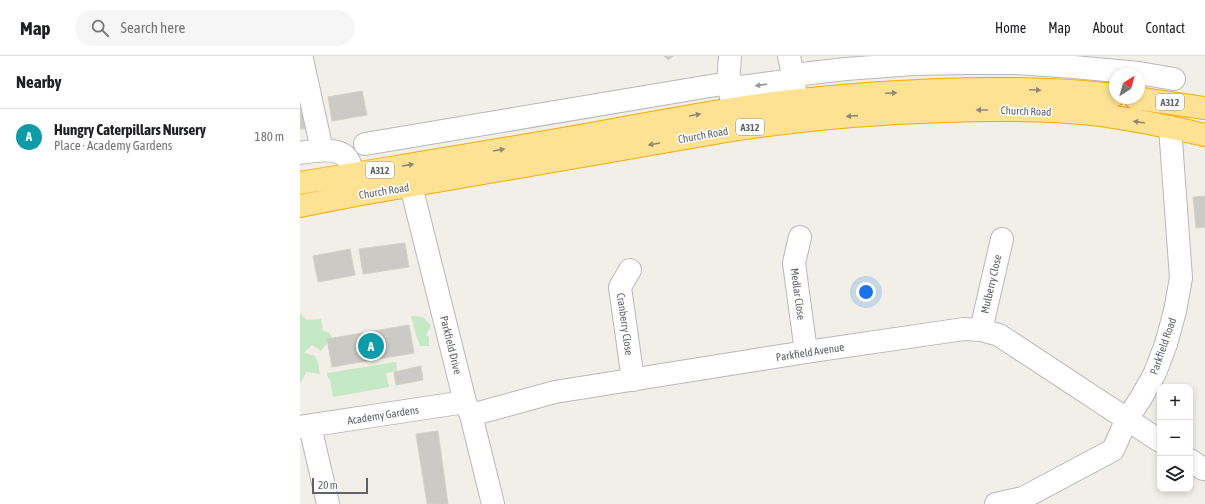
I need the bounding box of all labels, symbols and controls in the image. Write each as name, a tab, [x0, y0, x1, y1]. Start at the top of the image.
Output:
search box	[75, 10, 355, 46]
text: Map	[20, 17, 51, 39]
icon: search	[89, 17, 111, 39]
text: Search here	[121, 19, 185, 36]
text: Home	[995, 20, 1026, 36]
text: Map	[1048, 20, 1071, 36]
text: About	[1093, 20, 1124, 36]
text: Contact	[1146, 20, 1185, 36]
north arrow	[1109, 68, 1145, 104]
text: Nearby	[16, 72, 62, 92]
one-way arrow	[755, 81, 767, 88]
one-way arrow	[1029, 87, 1042, 93]
one-way arrow	[885, 89, 897, 96]
road number: A312	[1156, 94, 1184, 110]
street label: Church Road	[1000, 104, 1052, 118]
one-way arrow	[975, 107, 988, 113]
one-way arrow	[689, 112, 702, 118]
one-way arrow	[846, 112, 858, 119]
road number: A312	[736, 119, 764, 135]
one-way arrow	[1133, 119, 1145, 125]
text: Hungry Caterpillars Nursery	[54, 121, 206, 138]
street label: Church Road	[677, 125, 729, 145]
text: A	[26, 129, 32, 144]
text: 180 m	[255, 129, 284, 144]
text: Place · Academy Gardens	[54, 138, 172, 153]
one-way arrow	[648, 141, 660, 147]
one-way arrow	[492, 147, 505, 153]
road number: A312	[366, 162, 394, 178]
one-way arrow	[402, 162, 414, 168]
street label: Church Road	[358, 181, 410, 201]
street label: Mulberry Close	[978, 253, 1004, 315]
street label: Medlar Close	[788, 267, 808, 321]
your location	[856, 282, 876, 302]
street label: Cranberry Close	[615, 292, 635, 356]
street label: Parkfield Drive	[438, 315, 464, 375]
street label: Parkfield Road	[1148, 316, 1178, 376]
pin: A	[358, 331, 384, 361]
street label: Parkfield Avenue	[775, 341, 845, 363]
map controls	[1157, 384, 1193, 492]
button: +	[1157, 384, 1193, 420]
street label: Academy Gardens	[346, 403, 420, 427]
button: −	[1157, 420, 1193, 456]
button: layers	[1157, 456, 1193, 492]
scale bar	[312, 476, 368, 495]
text: 20 m	[318, 479, 338, 491]

